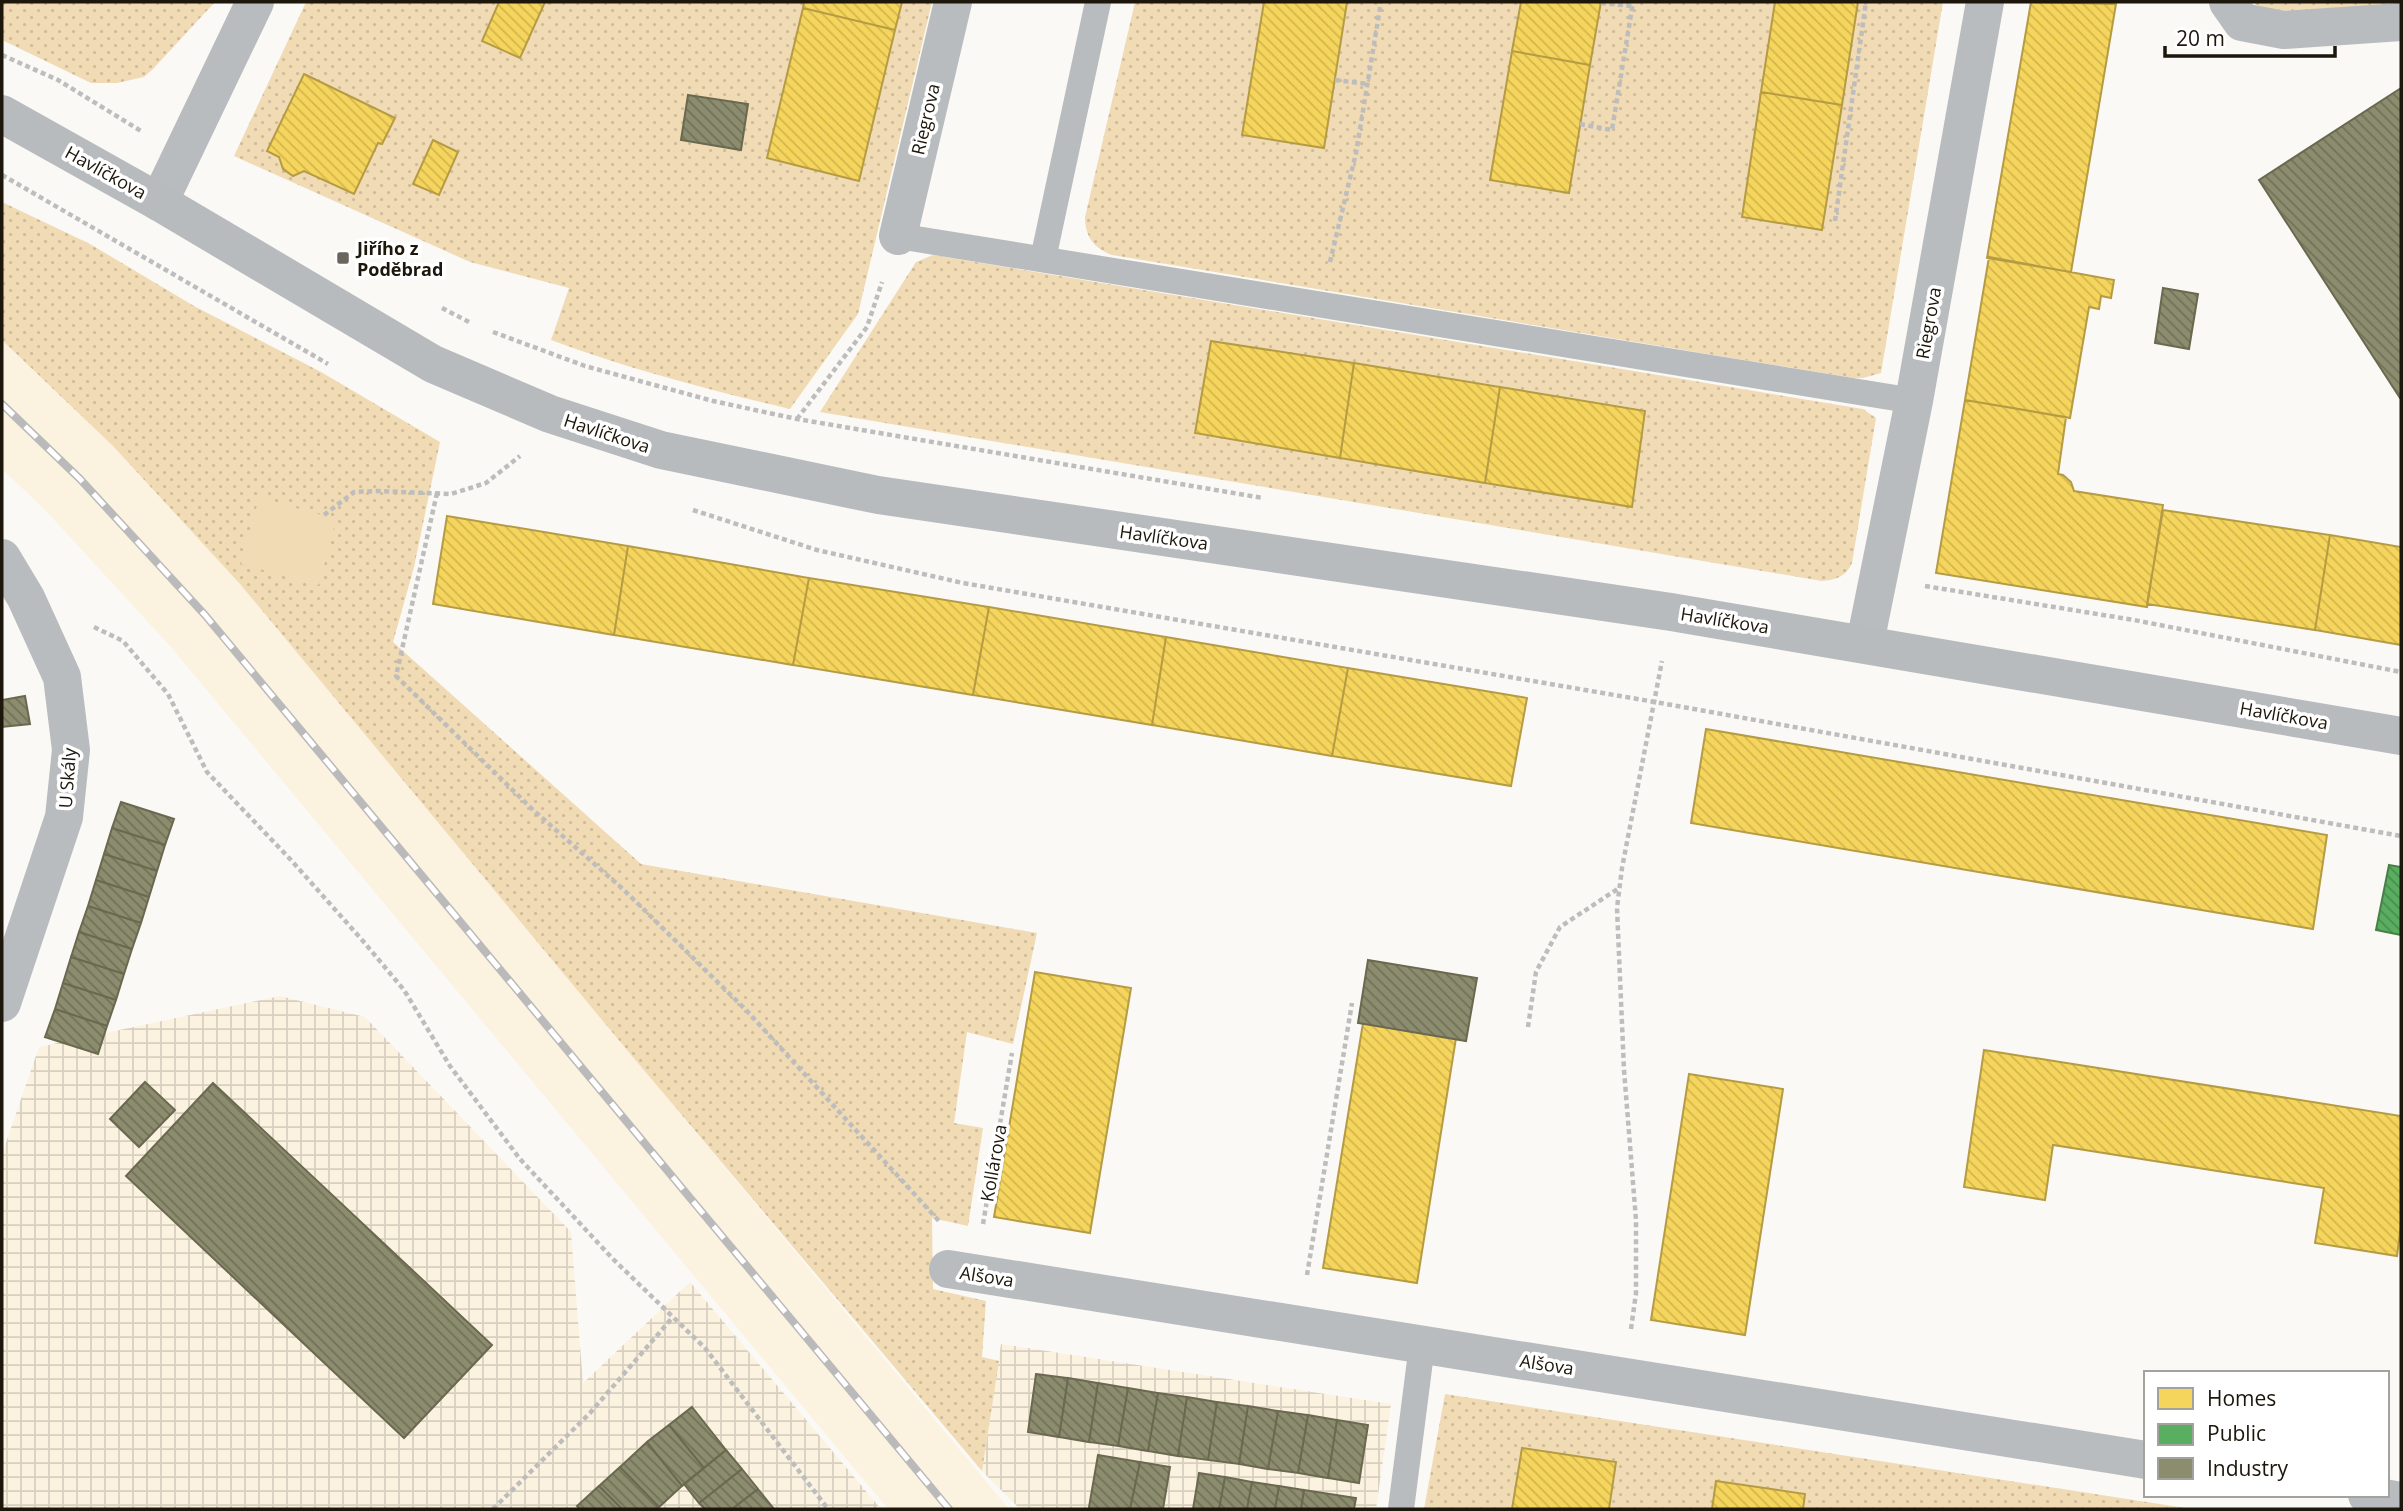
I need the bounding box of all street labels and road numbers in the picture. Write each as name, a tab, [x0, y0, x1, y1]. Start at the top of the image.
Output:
street label: Riegrova	[905, 81, 945, 157]
street label: Havlíčkova	[61, 140, 151, 204]
street label: Riegrova	[1910, 285, 1946, 361]
street label: Havlíčkova	[561, 408, 653, 458]
street label: Havlíčkova	[1118, 519, 1210, 555]
street label: Havlíčkova	[1679, 601, 1771, 639]
street label: Havlíčkova	[2238, 695, 2330, 735]
street label: U Skály	[53, 746, 81, 809]
street label: Kollárova	[974, 1122, 1012, 1204]
street label: Alšova	[958, 1260, 1016, 1292]
street label: Alšova	[1518, 1348, 1576, 1380]

